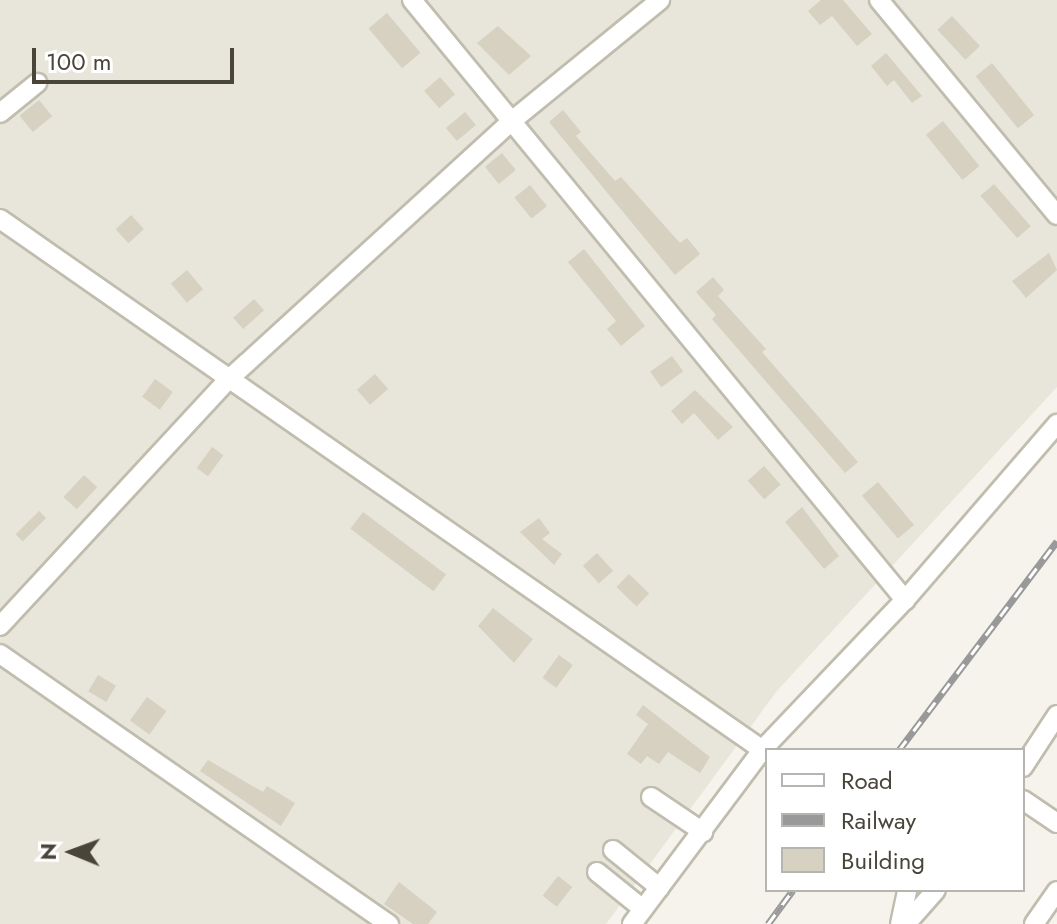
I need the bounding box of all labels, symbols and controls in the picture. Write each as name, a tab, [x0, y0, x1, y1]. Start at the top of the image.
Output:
scale bar	[36, 32, 238, 82]
text: 100 m	[46, 44, 112, 79]
legend	[765, 748, 1025, 892]
text: Road	[841, 763, 893, 798]
text: Railway	[841, 803, 916, 838]
north arrow	[32, 812, 112, 892]
text: N	[32, 843, 64, 861]
text: Building	[841, 843, 925, 878]

